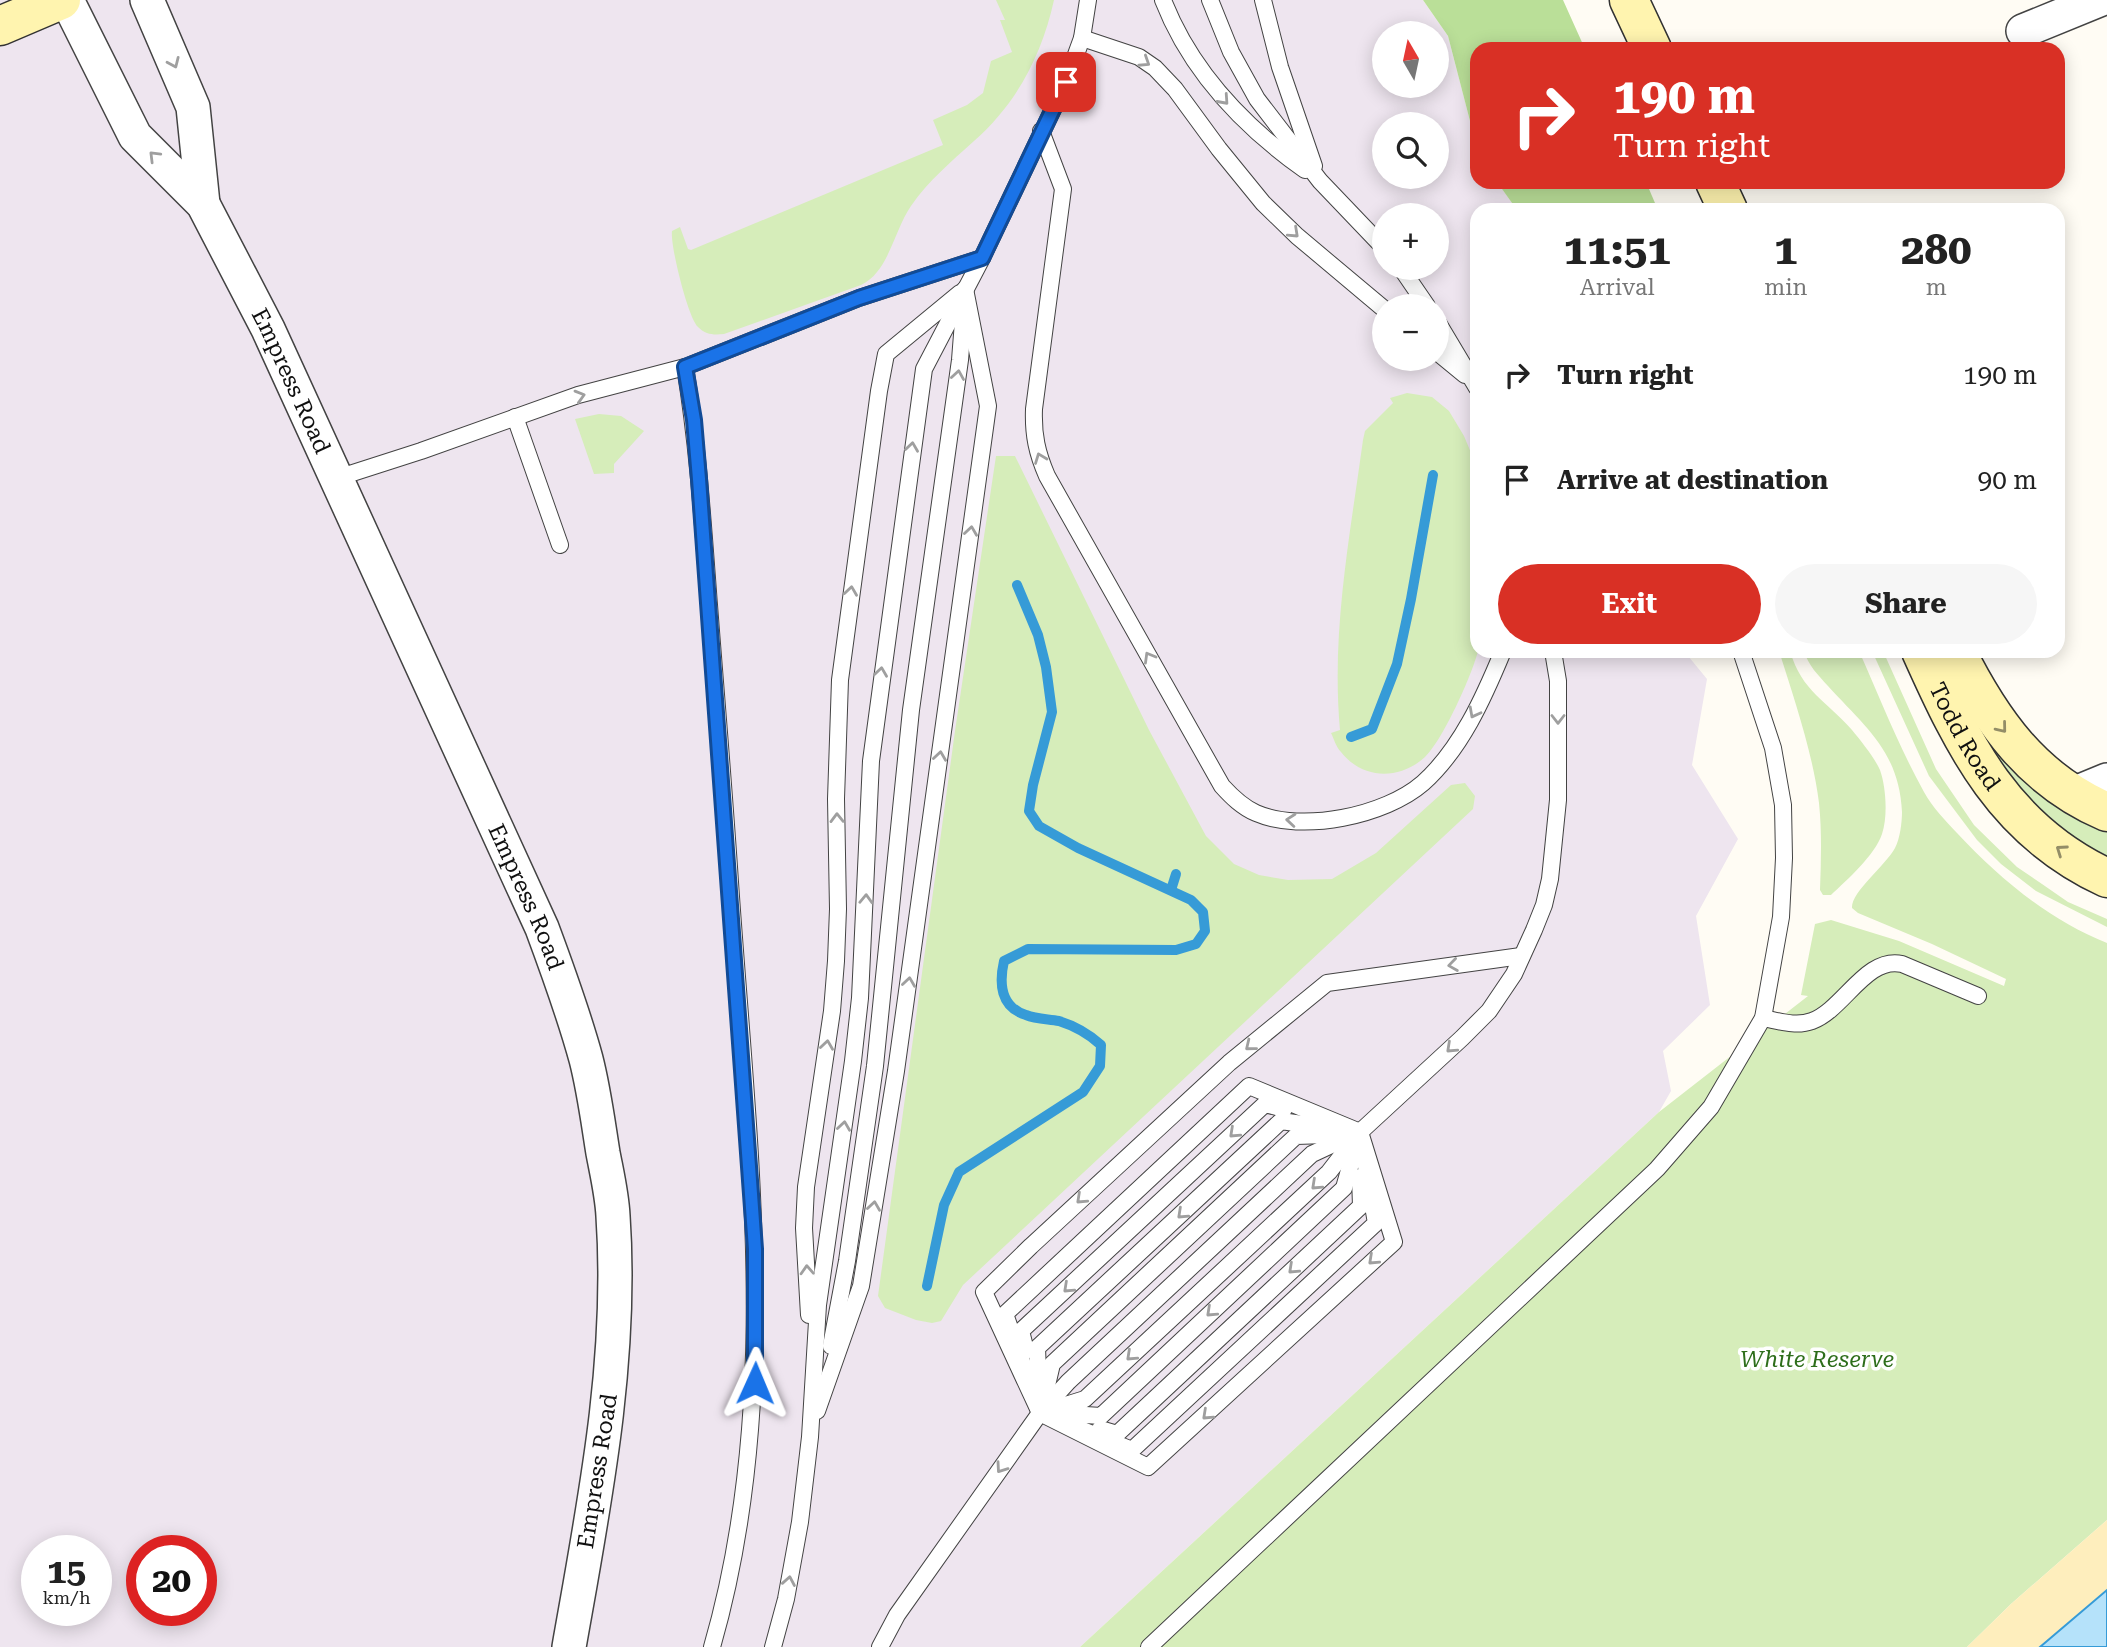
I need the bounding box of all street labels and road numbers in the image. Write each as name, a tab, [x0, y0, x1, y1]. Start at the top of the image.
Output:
street label: Empress Road	[246, 304, 336, 458]
street label: Todd Road	[1923, 678, 2006, 796]
street label: Empress Road	[482, 820, 569, 974]
street label: Empress Road	[572, 1391, 623, 1551]

